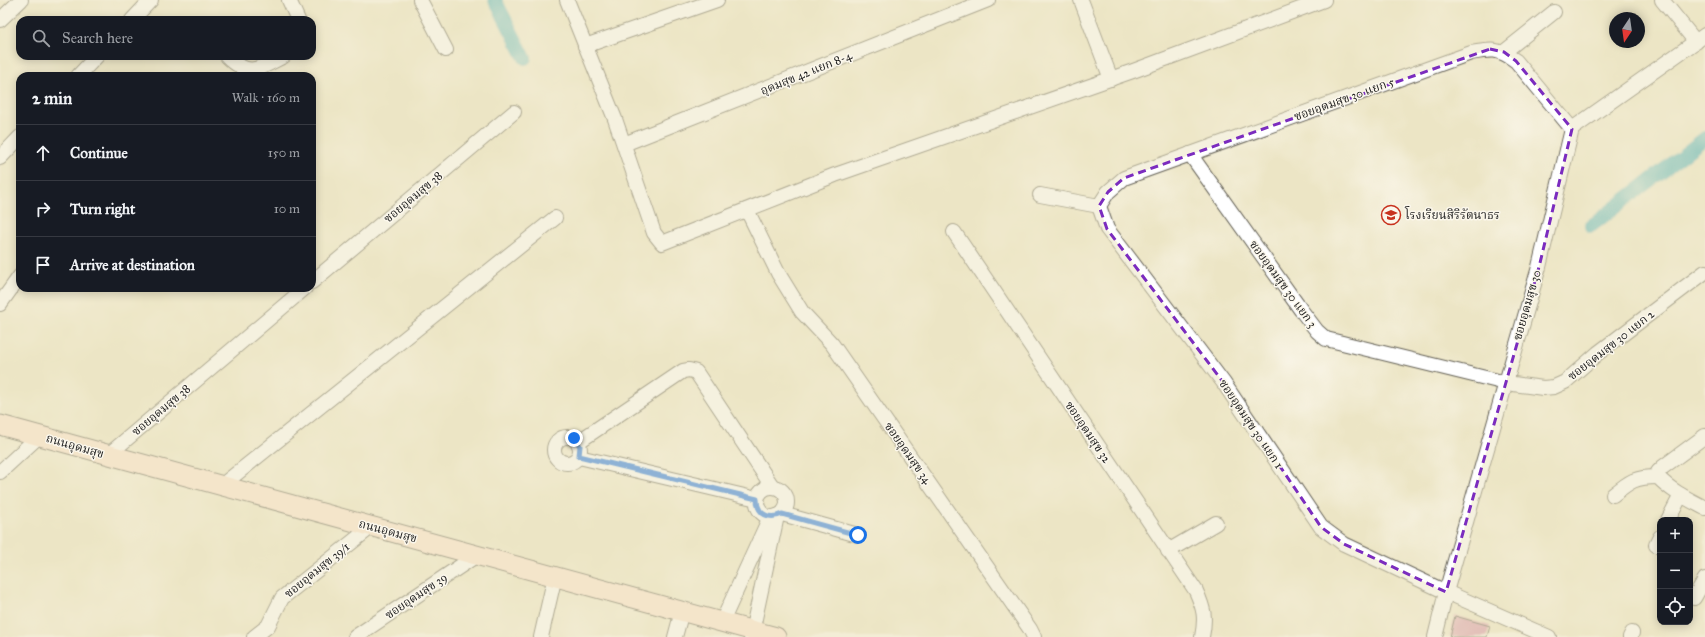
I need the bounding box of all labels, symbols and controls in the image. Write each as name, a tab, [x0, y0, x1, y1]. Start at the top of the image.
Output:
north arrow	[1609, 12, 1645, 48]
search box	[16, 16, 316, 60]
icon: search	[30, 27, 52, 49]
text: Search here	[62, 29, 133, 47]
street label: อุดมสุข 42 แยก 8-4	[758, 48, 854, 99]
street label: ซอยอุดมสุข 30 แยก 5	[1292, 74, 1397, 125]
text: 2 min	[32, 88, 72, 109]
text: Walk · 160 m	[232, 90, 300, 106]
icon: ahead	[32, 142, 54, 164]
text: Continue	[70, 144, 128, 162]
text: 150 m	[268, 145, 300, 161]
street label: ซอยอุดมสุข 38	[381, 169, 446, 226]
icon: right	[32, 198, 54, 220]
text: Turn right	[70, 200, 135, 218]
text: 10 m	[274, 201, 300, 217]
school or university icon: โรงเรียนสิริรัตนาธร	[1380, 204, 1402, 226]
place label: โรงเรียนสิริรัตนาธร	[1404, 206, 1500, 222]
street label: ซอยอุดมสุข 30 แยก 3	[1246, 238, 1320, 331]
icon: arrive	[32, 254, 54, 276]
text: Arrive at destination	[70, 256, 195, 274]
street label: ซอยอุดมสุข 30	[1510, 268, 1545, 342]
street label: ซอยอุดมสุข 30 แยก 2	[1565, 307, 1658, 384]
street label: ซอยอุดมสุข 30 แยก 1	[1215, 377, 1286, 472]
street label: ซอยอุดมสุข 38	[129, 382, 194, 439]
street label: ซอยอุดมสุข 32	[1061, 398, 1114, 466]
street label: ซอยอุดมสุข 34	[881, 419, 935, 487]
route end	[565, 429, 583, 447]
street label: ถนนอุดมสุข	[44, 431, 106, 462]
street label: ถนนอุดมสุข	[357, 516, 419, 546]
map controls	[1657, 517, 1693, 625]
button: +	[1657, 517, 1693, 553]
route start	[849, 526, 867, 544]
street label: ซอยอุดมสุข 39/1	[282, 539, 353, 601]
button: −	[1657, 553, 1693, 589]
street label: ซอยอุดมสุข 39	[382, 570, 450, 623]
button: locate	[1657, 589, 1693, 625]

